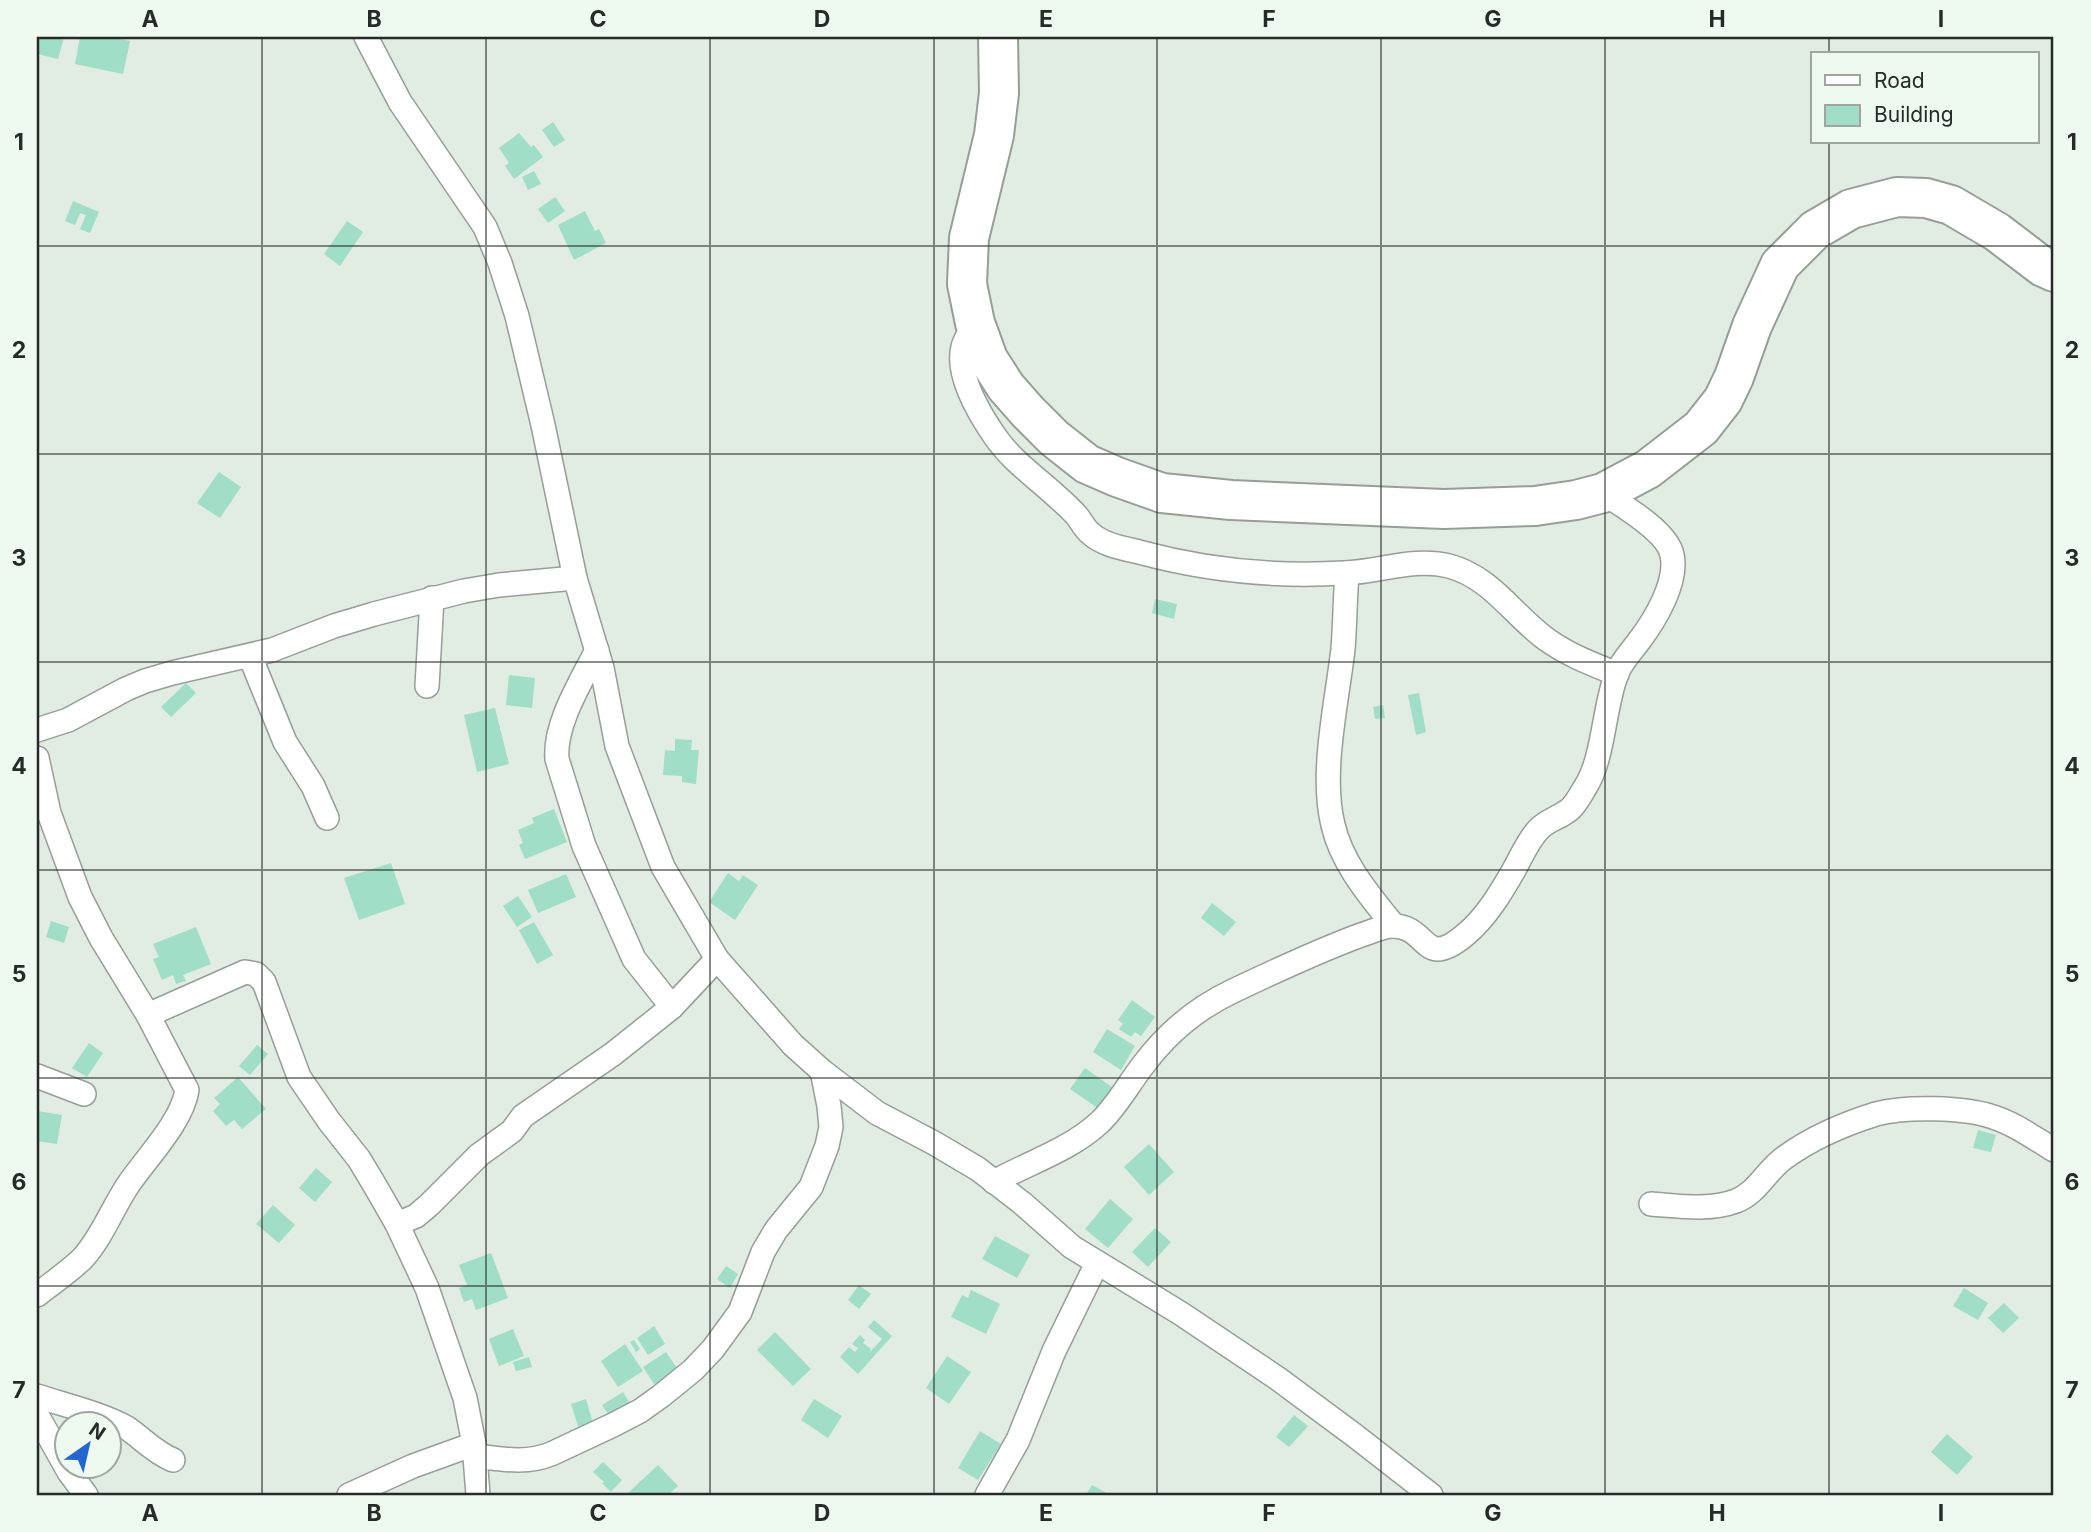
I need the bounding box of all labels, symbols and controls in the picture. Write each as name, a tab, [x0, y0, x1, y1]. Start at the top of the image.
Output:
text: A	[141, 5, 159, 33]
text: B	[366, 5, 382, 33]
text: C	[589, 5, 607, 33]
text: D	[814, 5, 830, 33]
text: E	[1039, 5, 1053, 33]
text: F	[1262, 5, 1276, 33]
text: G	[1484, 5, 1502, 33]
text: H	[1708, 5, 1726, 33]
text: I	[1938, 5, 1944, 33]
legend	[1811, 52, 2038, 144]
text: Road	[1874, 68, 1925, 93]
text: Building	[1874, 102, 1954, 127]
text: 1	[14, 128, 24, 156]
text: 1	[2067, 128, 2077, 156]
text: 2	[12, 336, 26, 364]
text: 2	[2065, 336, 2079, 364]
text: 3	[12, 544, 26, 572]
text: 3	[2065, 544, 2079, 572]
text: 4	[11, 752, 27, 780]
text: 4	[2064, 752, 2080, 780]
text: 5	[12, 960, 26, 988]
text: 5	[2065, 960, 2079, 988]
text: 6	[12, 1168, 26, 1196]
text: 6	[2065, 1168, 2079, 1196]
text: 7	[12, 1376, 26, 1404]
text: 7	[2065, 1376, 2079, 1404]
north arrow	[52, 1410, 122, 1480]
text: N	[85, 1418, 110, 1445]
text: A	[141, 1499, 159, 1527]
text: B	[366, 1499, 382, 1527]
text: C	[589, 1499, 607, 1527]
text: D	[814, 1499, 830, 1527]
text: E	[1039, 1499, 1053, 1527]
text: F	[1262, 1499, 1276, 1527]
text: G	[1484, 1499, 1502, 1527]
text: H	[1708, 1499, 1726, 1527]
text: I	[1938, 1499, 1944, 1527]

